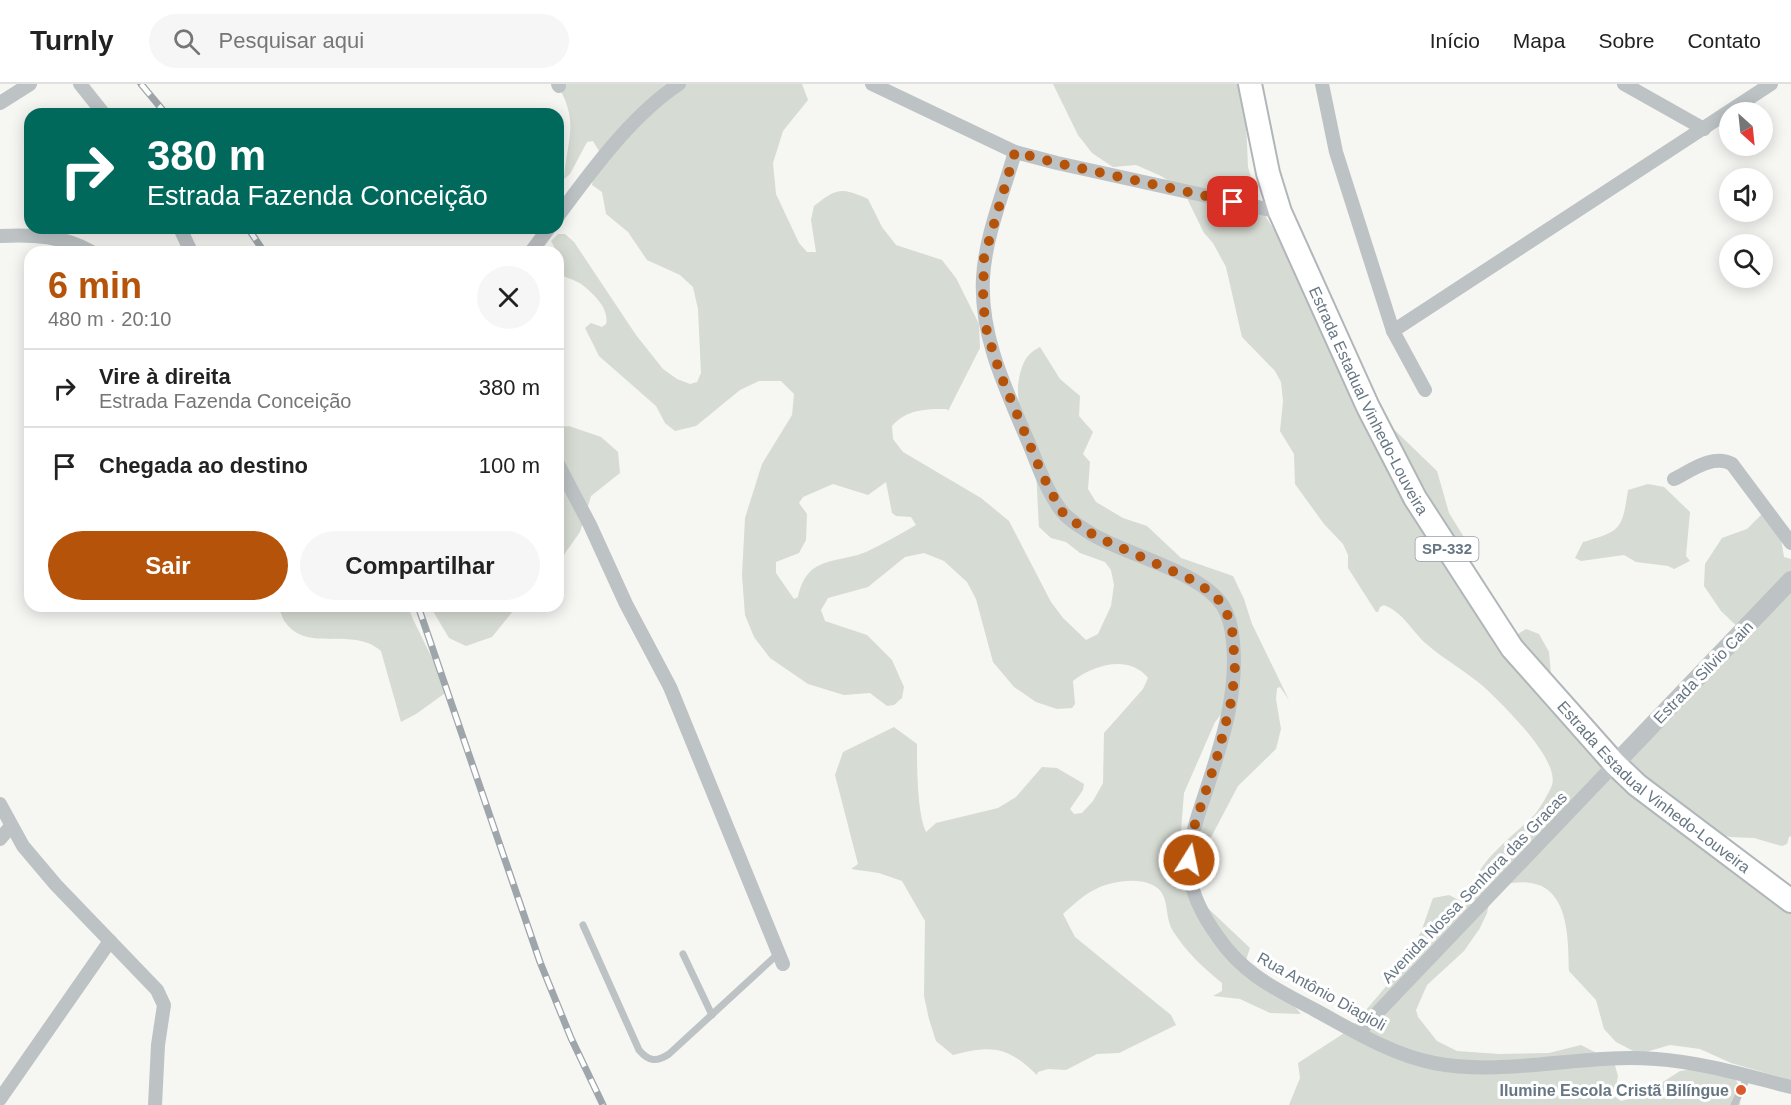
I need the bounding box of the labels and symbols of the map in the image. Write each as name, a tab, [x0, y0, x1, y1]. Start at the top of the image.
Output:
north arrow	[1719, 102, 1773, 156]
pin	[1207, 176, 1258, 227]
street label: Estrada Estadual Vinhedo-Louveira	[1306, 284, 1431, 518]
road number: SP-332	[1416, 537, 1478, 561]
street label: Estrada Silvio Cain	[1650, 618, 1756, 727]
street label: Estrada Estadual Vinhedo-Louveira	[1554, 698, 1753, 876]
street label: Avenida Nossa Senhora das Gracas	[1378, 788, 1570, 986]
position arrow	[1157, 828, 1221, 892]
street label: Rua Antônio Diagioli	[1255, 949, 1389, 1034]
place label: Ilumine Escola Cristã Bilíngue	[1500, 1082, 1729, 1099]
marker: Ilumine Escola Cristã Bilíngue	[1734, 1083, 1748, 1097]

